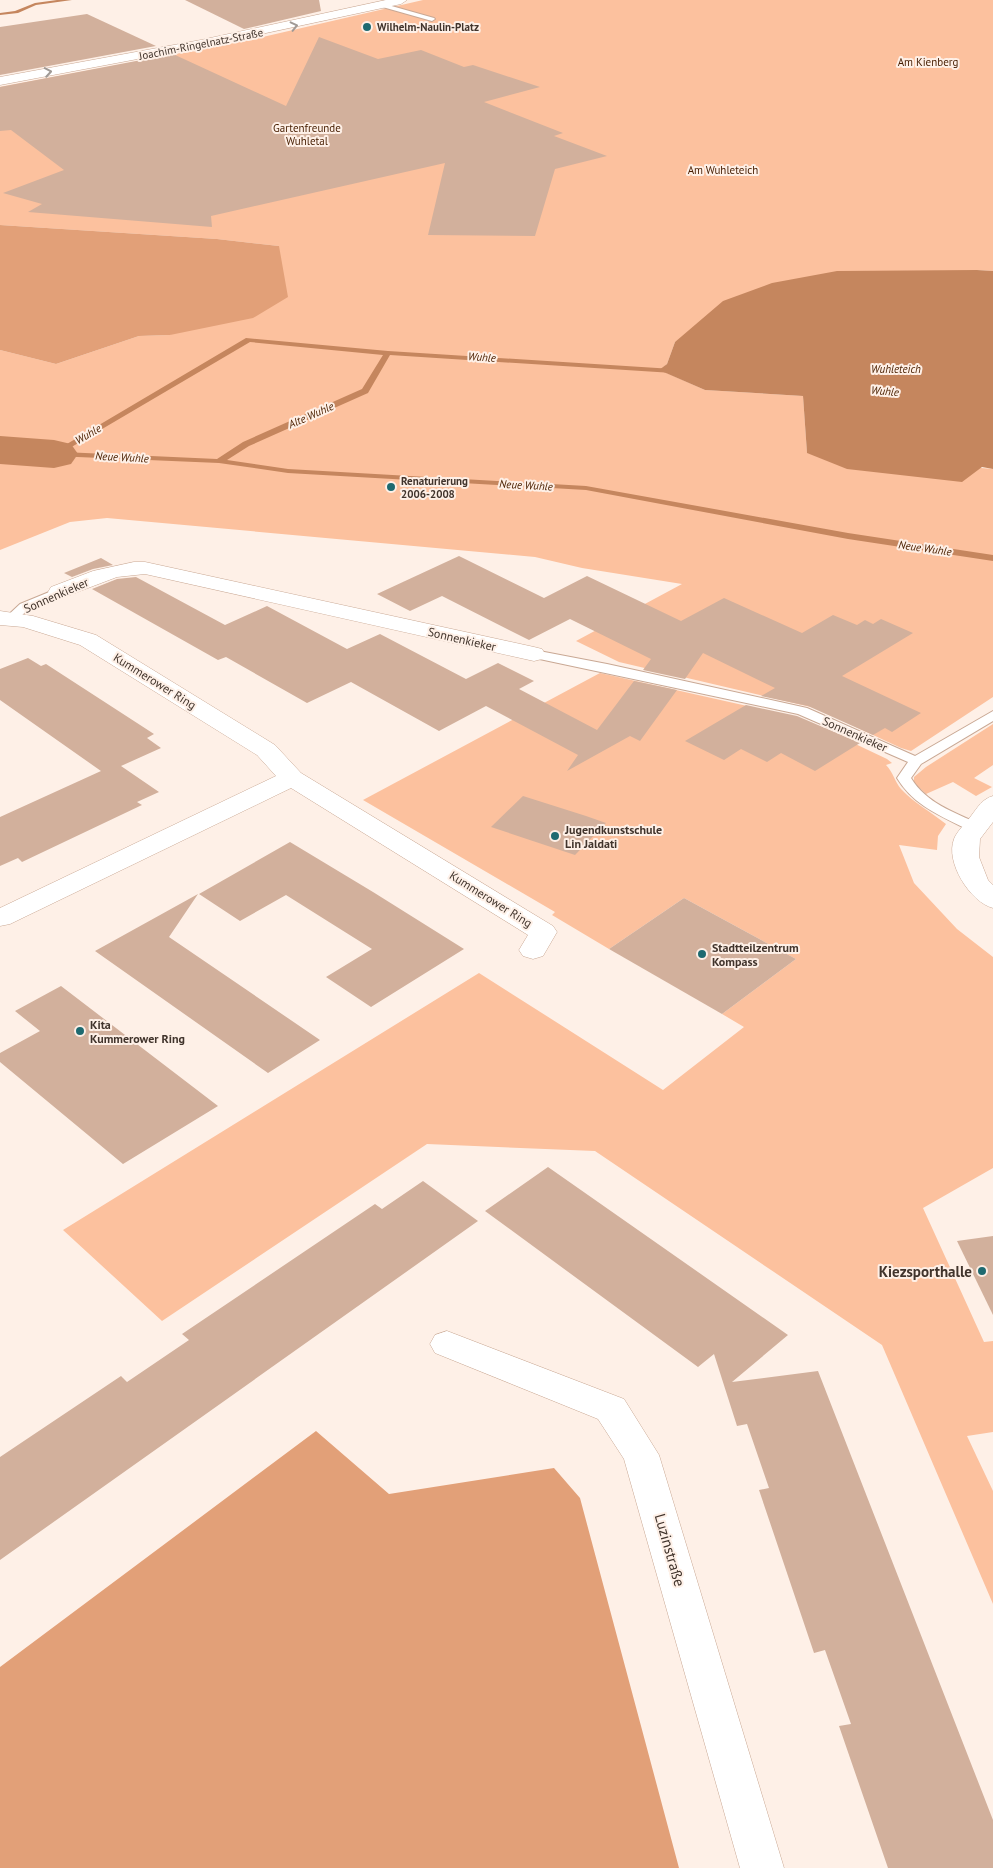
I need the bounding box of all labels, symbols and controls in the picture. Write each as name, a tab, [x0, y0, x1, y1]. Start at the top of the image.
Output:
place label: Wilhelm-Naulin-Platz	[377, 20, 479, 34]
one-way arrow	[289, 21, 298, 32]
marker: Wilhelm-Naulin-Platz	[361, 21, 373, 33]
street label: Joachim-Ringelnatz-Straße	[137, 25, 265, 63]
park label: Am Kienberg	[898, 55, 958, 69]
one-way arrow	[44, 68, 52, 78]
park label: Gartenfreunde Wuhletal	[273, 121, 341, 148]
park label: Am Wuhleteich	[688, 163, 758, 177]
water label: Wuhle	[468, 349, 496, 365]
water label: Wuhleteich	[871, 362, 921, 376]
water label: Wuhle	[870, 383, 900, 399]
water label: Alte Wuhle	[285, 399, 336, 432]
water label: Wuhle	[72, 421, 104, 447]
water label: Neue Wuhle	[95, 449, 149, 465]
place label: Renaturierung 2006-2008	[401, 474, 468, 501]
water label: Neue Wuhle	[499, 477, 553, 493]
marker: Renaturierung 2006-2008	[385, 481, 397, 493]
water label: Neue Wuhle	[898, 537, 952, 559]
street label: Sonnenkieker	[21, 574, 91, 616]
street label: Sonnenkieker	[426, 624, 498, 654]
street label: Kummerower Ring	[111, 650, 199, 712]
street label: Sonnenkieker	[820, 713, 890, 755]
place label: Jugendkunstschule Lin Jaldati	[564, 822, 662, 851]
marker: Jugendkunstschule Lin Jaldati	[549, 830, 561, 842]
street label: Kummerower Ring	[447, 868, 535, 930]
place label: Stadtteilzentrum Kompass	[712, 940, 799, 969]
marker: Stadtteilzentrum Kompass	[696, 948, 708, 960]
place label: Kita Kummerower Ring	[90, 1017, 185, 1046]
marker: Kita Kummerower Ring	[74, 1025, 86, 1037]
place label: Kiezsporthalle	[879, 1262, 972, 1281]
marker: Kiezsporthalle	[976, 1265, 988, 1277]
street label: Luzinstraße	[651, 1511, 689, 1589]

